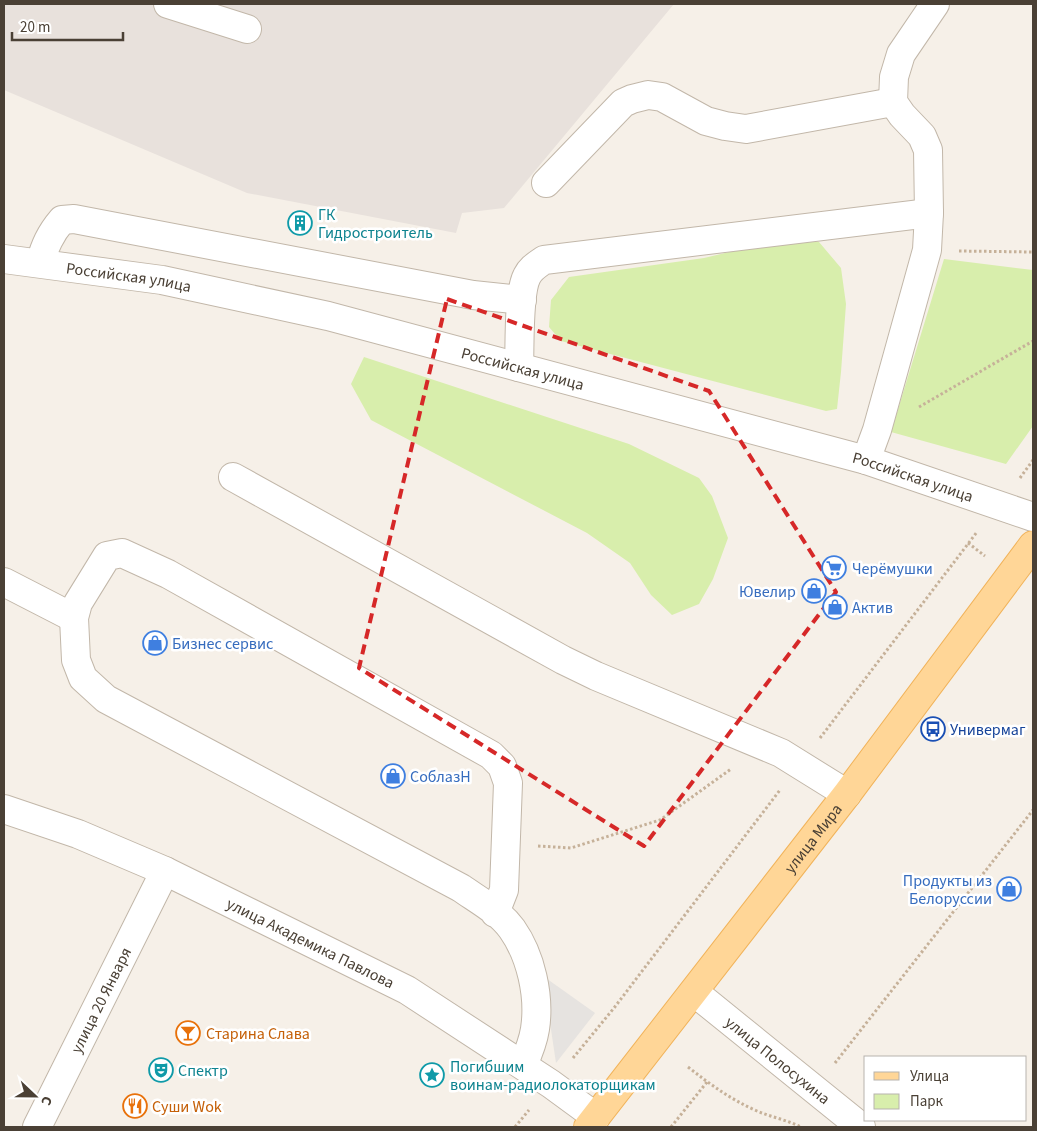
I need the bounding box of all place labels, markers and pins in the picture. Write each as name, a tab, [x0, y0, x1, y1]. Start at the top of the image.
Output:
place label: ГК Гидростроитель	[318, 204, 433, 244]
building icon: ГК Гидростроитель	[287, 210, 313, 236]
supermarket icon: Черёмушки	[821, 555, 847, 581]
place label: Черёмушки	[852, 558, 933, 580]
shop icon: Ювелир	[801, 578, 827, 604]
place label: Ювелир	[739, 581, 796, 603]
shop icon: Актив	[822, 594, 848, 620]
place label: Актив	[852, 597, 893, 619]
shop icon: Бизнес сервис	[142, 630, 168, 656]
place label: Бизнес сервис	[172, 633, 273, 655]
bus stop icon: Универмаг	[920, 716, 946, 742]
place label: Универмаг	[950, 719, 1026, 741]
shop icon: СоблазН	[380, 763, 406, 789]
place label: СоблазН	[410, 766, 471, 788]
place label: Продукты из Белоруссии	[903, 870, 992, 910]
shop icon: Продукты из Белоруссии	[996, 876, 1022, 902]
bar icon: Старина Слава	[175, 1020, 201, 1046]
place label: Старина Слава	[206, 1023, 310, 1045]
place label: Погибшим воинам-радиолокаторщикам	[450, 1056, 656, 1096]
theatre icon: Спектр	[148, 1057, 174, 1083]
place label: Спектр	[178, 1060, 228, 1082]
place icon: Погибшим воинам-радиолокаторщикам	[419, 1062, 445, 1088]
restaurant icon: Суши Wok	[122, 1093, 148, 1119]
place label: Суши Wok	[152, 1096, 222, 1118]

